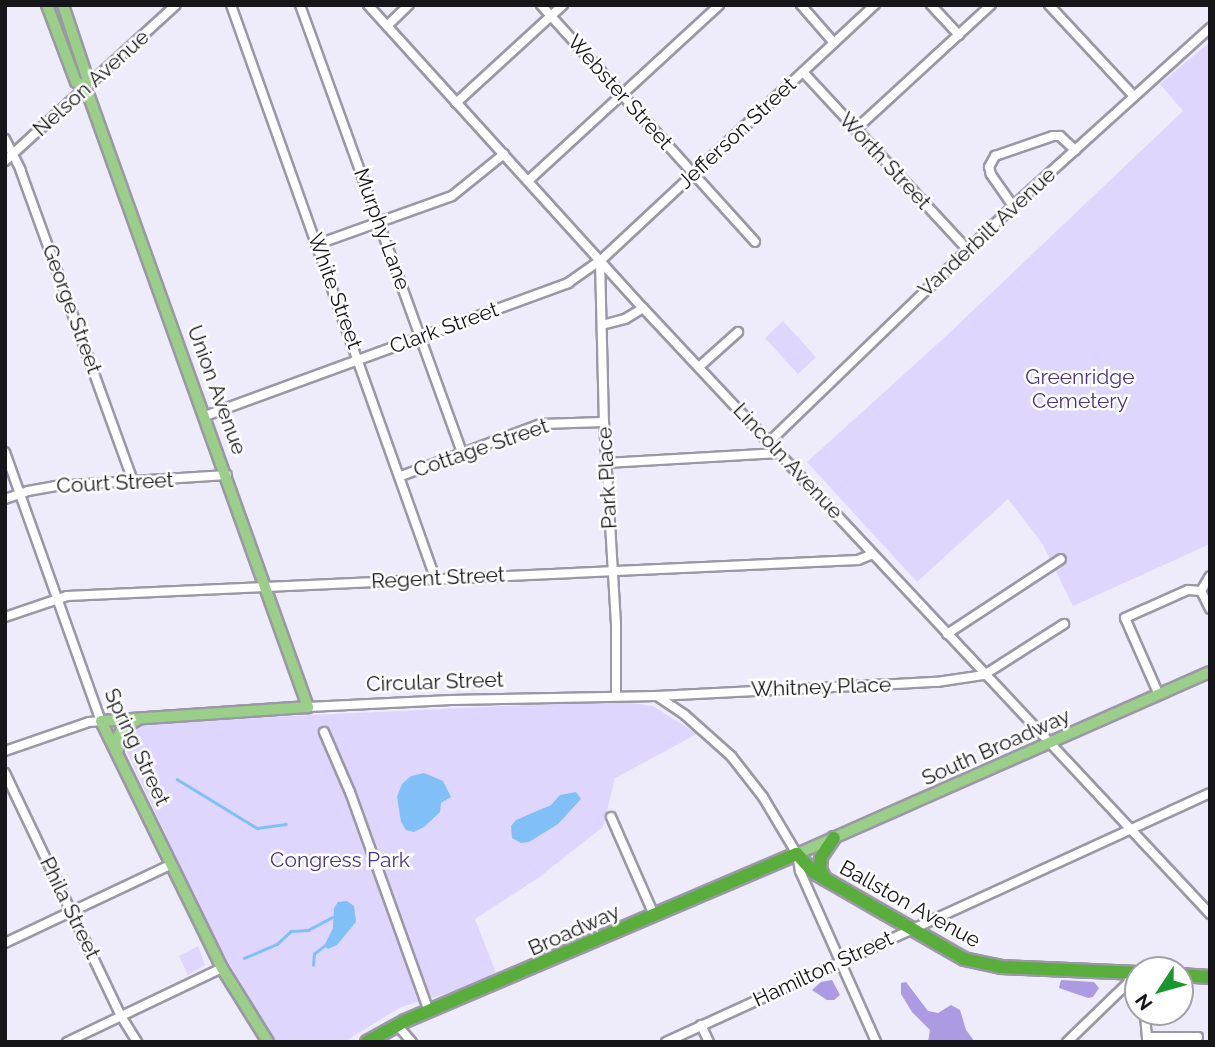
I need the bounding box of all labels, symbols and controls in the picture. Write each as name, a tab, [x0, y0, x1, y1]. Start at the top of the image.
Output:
street label: Nelson Avenue	[28, 24, 154, 142]
street label: Webster Street	[562, 29, 678, 155]
street label: Jefferson Street	[673, 72, 801, 194]
street label: Worth Street	[834, 107, 936, 215]
street label: Vanderbilt Avenue	[913, 162, 1061, 302]
street label: Murphy Lane	[348, 164, 416, 294]
street label: White Street	[302, 230, 368, 352]
street label: George Street	[37, 241, 107, 377]
street label: Clark Street	[386, 297, 502, 359]
street label: Union Avenue	[182, 322, 252, 458]
park label: Greenridge Cemetery	[1025, 364, 1135, 414]
street label: Lincoln Avenue	[728, 398, 848, 524]
street label: Cottage Street	[410, 413, 552, 483]
street label: Park Place	[592, 426, 622, 530]
street label: Court Street	[56, 467, 174, 499]
street label: Regent Street	[371, 562, 505, 594]
street label: Circular Street	[366, 667, 504, 697]
street label: Whitney Place	[750, 672, 892, 702]
street label: Spring Street	[99, 684, 175, 810]
street label: South Broadway	[918, 703, 1074, 791]
park label: Congress Park	[270, 847, 410, 873]
street label: Phila Street	[34, 853, 106, 963]
street label: Ballston Avenue	[835, 855, 985, 953]
street label: Broadway	[524, 899, 624, 961]
street label: Hamilton Street	[749, 926, 897, 1012]
north arrow	[1124, 956, 1194, 1026]
text: N	[1130, 990, 1157, 1014]

